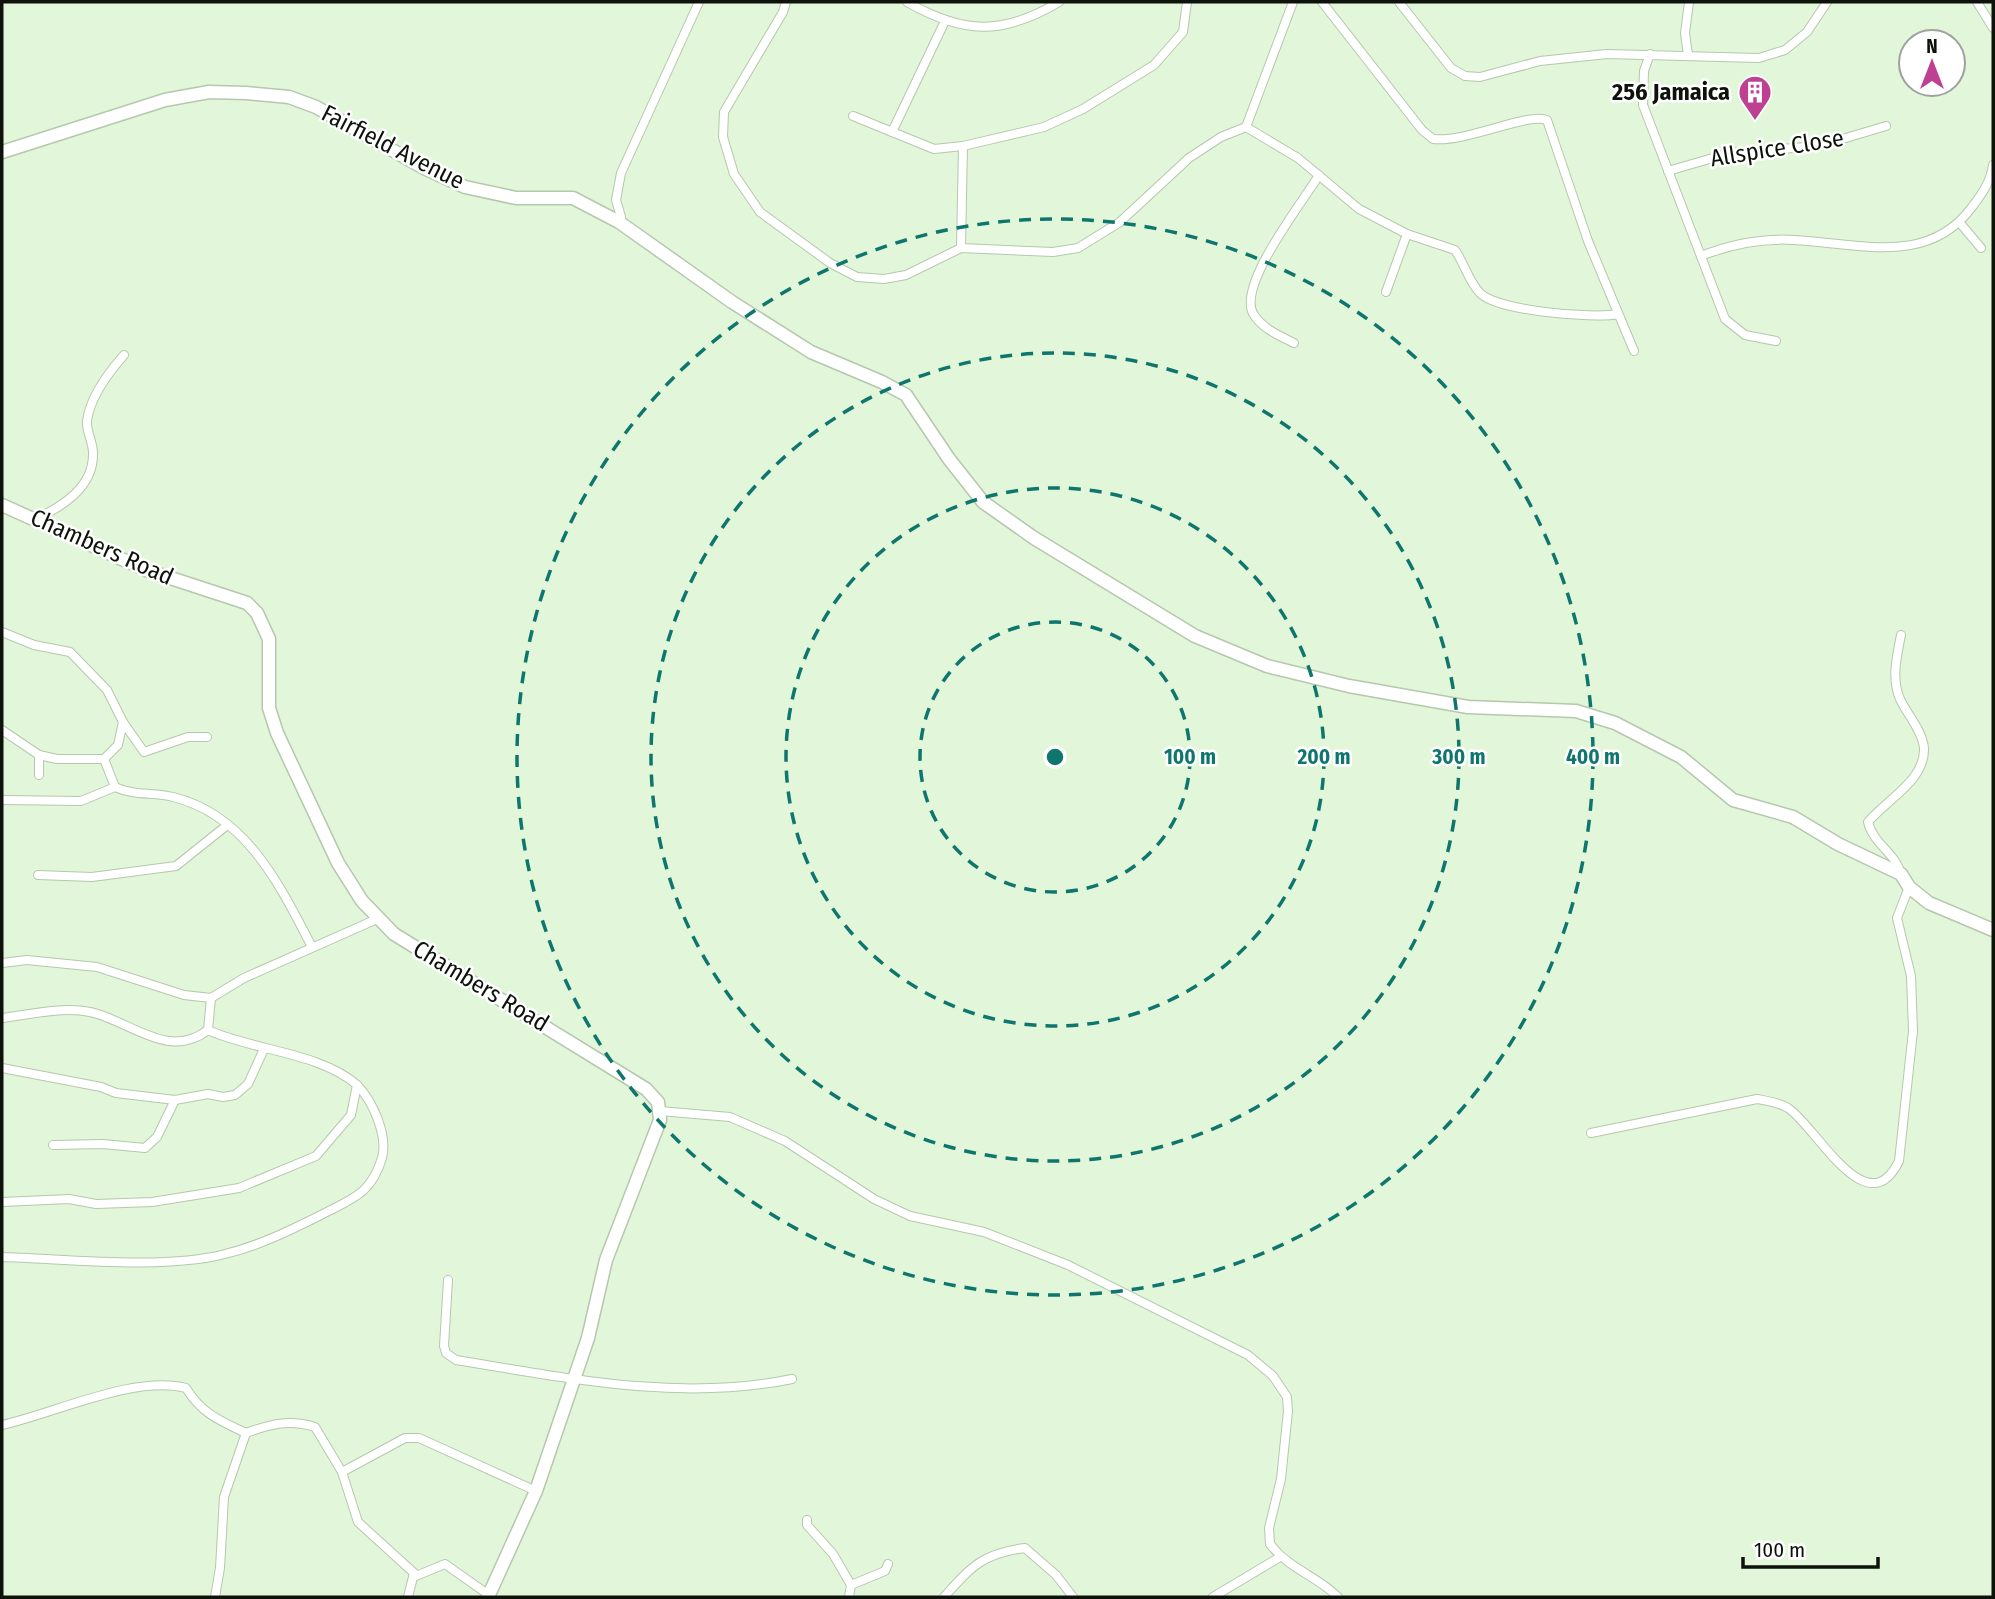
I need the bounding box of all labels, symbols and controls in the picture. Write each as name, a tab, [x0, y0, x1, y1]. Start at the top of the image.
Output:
north arrow	[1897, 28, 1967, 98]
text: N	[1926, 35, 1938, 58]
building icon: 256 Jamaica	[1736, 73, 1774, 122]
place label: 256 Jamaica	[1611, 78, 1730, 106]
street label: Fairfield Avenue	[317, 99, 469, 195]
street label: Allspice Close	[1708, 124, 1846, 172]
street label: Chambers Road	[26, 503, 178, 591]
text: 100 m	[1164, 744, 1216, 770]
text: 200 m	[1296, 744, 1351, 770]
text: 300 m	[1431, 744, 1486, 770]
text: 400 m	[1566, 744, 1620, 770]
centre of rings	[1043, 745, 1067, 769]
street label: Chambers Road	[408, 935, 554, 1037]
scale bar	[1743, 1526, 1878, 1570]
text: 100 m	[1754, 1537, 1805, 1563]

